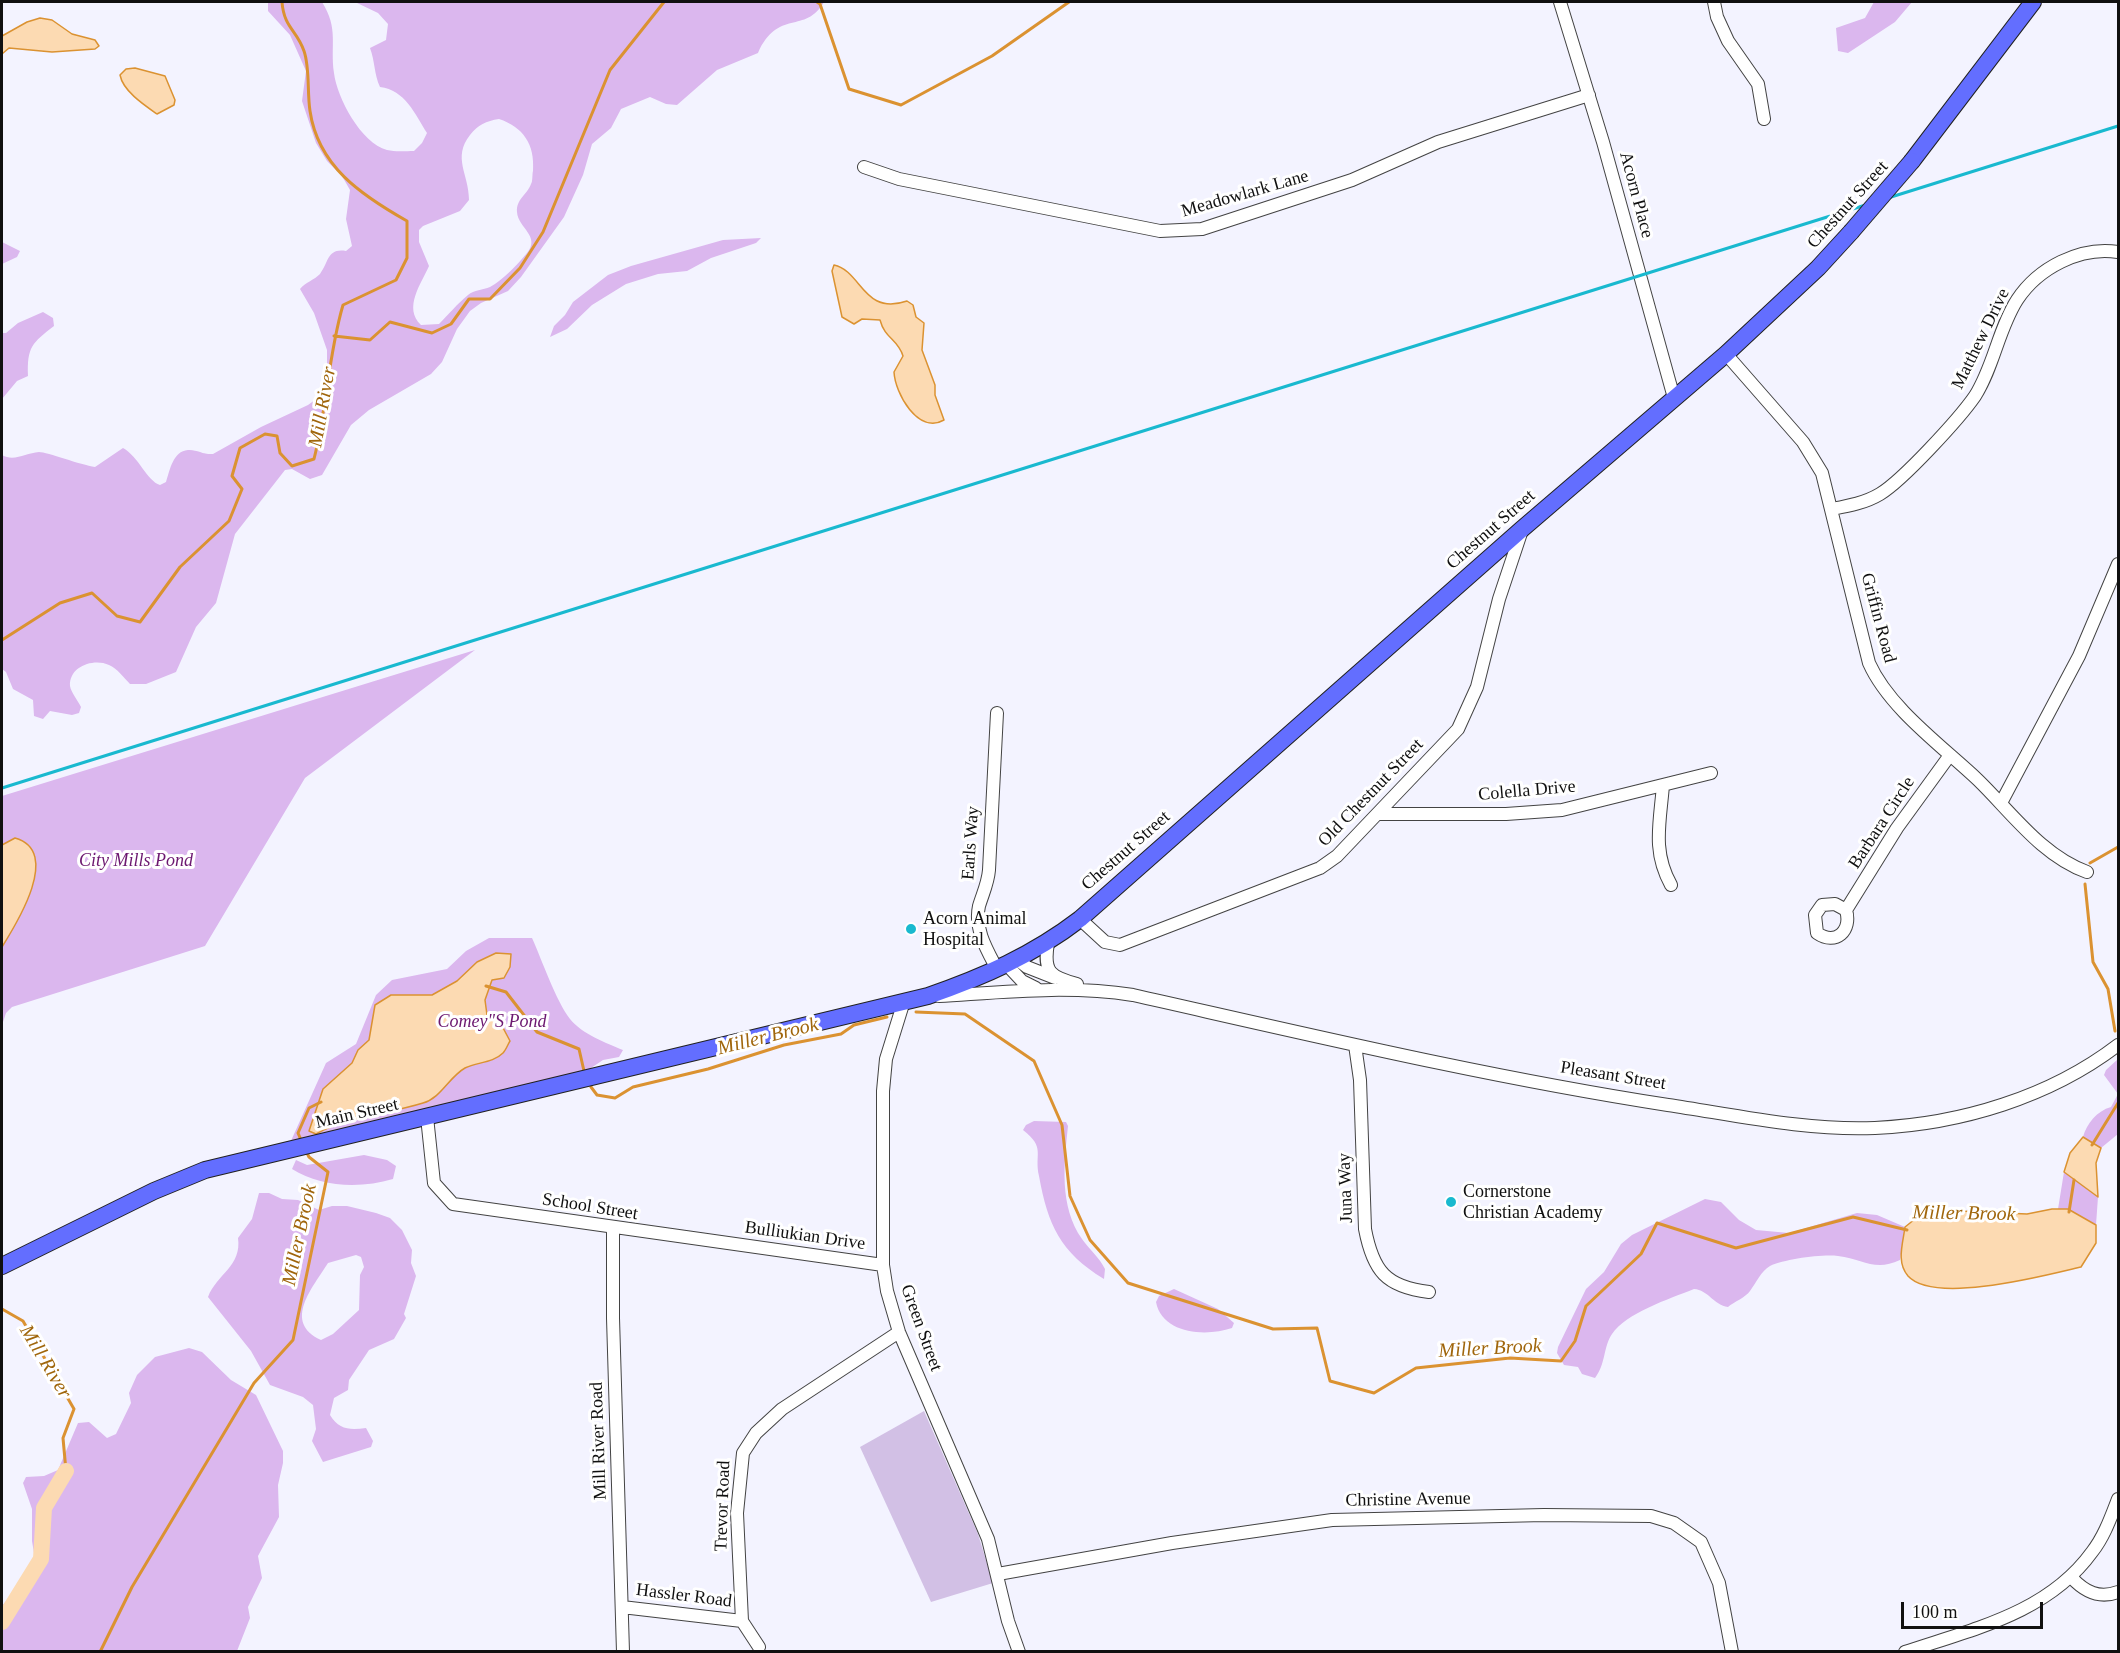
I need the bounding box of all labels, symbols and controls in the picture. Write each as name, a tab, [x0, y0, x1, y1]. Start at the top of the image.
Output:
street label: Acorn Place	[1614, 149, 1658, 241]
street label: Chestnut Street	[1803, 157, 1893, 253]
street label: Meadowlark Lane	[1179, 166, 1311, 222]
street label: Matthew Drive	[1947, 285, 2015, 393]
water label: Mill River	[304, 365, 342, 449]
street label: Chestnut Street	[1442, 486, 1540, 574]
street label: Griffin Road	[1856, 571, 1900, 665]
street label: Old Chestnut Street	[1314, 734, 1428, 852]
street label: Barbara Circle	[1844, 773, 1920, 873]
street label: Colella Drive	[1478, 776, 1576, 806]
street label: Earls Way	[958, 805, 984, 881]
street label: Chestnut Street	[1077, 807, 1175, 895]
park label: City Mills Pond	[79, 850, 193, 872]
place label: Acorn Animal Hospital	[923, 908, 1026, 950]
marker: Acorn Animal Hospital	[904, 922, 918, 936]
park label: Comey"S Pond	[437, 1011, 547, 1033]
water label: Miller Brook	[715, 1013, 821, 1061]
street label: Pleasant Street	[1559, 1057, 1667, 1095]
street label: Main Street	[313, 1094, 401, 1134]
street label: Juna Way	[1334, 1153, 1358, 1223]
place label: Cornerstone Christian Academy	[1463, 1181, 1602, 1224]
water label: Miller Brook	[278, 1182, 322, 1288]
street label: School Street	[541, 1189, 639, 1225]
marker: Cornerstone Christian Academy	[1444, 1195, 1458, 1209]
water label: Miller Brook	[1912, 1201, 2016, 1227]
street label: Bulliukian Drive	[743, 1217, 867, 1255]
street label: Green Street	[895, 1282, 947, 1374]
water label: Mill River	[14, 1321, 76, 1403]
water label: Miller Brook	[1438, 1334, 1542, 1364]
street label: Mill River Road	[586, 1382, 612, 1500]
street label: Trevor Road	[711, 1460, 735, 1552]
street label: Christine Avenue	[1345, 1488, 1471, 1512]
street label: Hassler Road	[635, 1579, 733, 1613]
scale bar	[1904, 1590, 2046, 1628]
text: 100 m	[1912, 1602, 1958, 1622]

